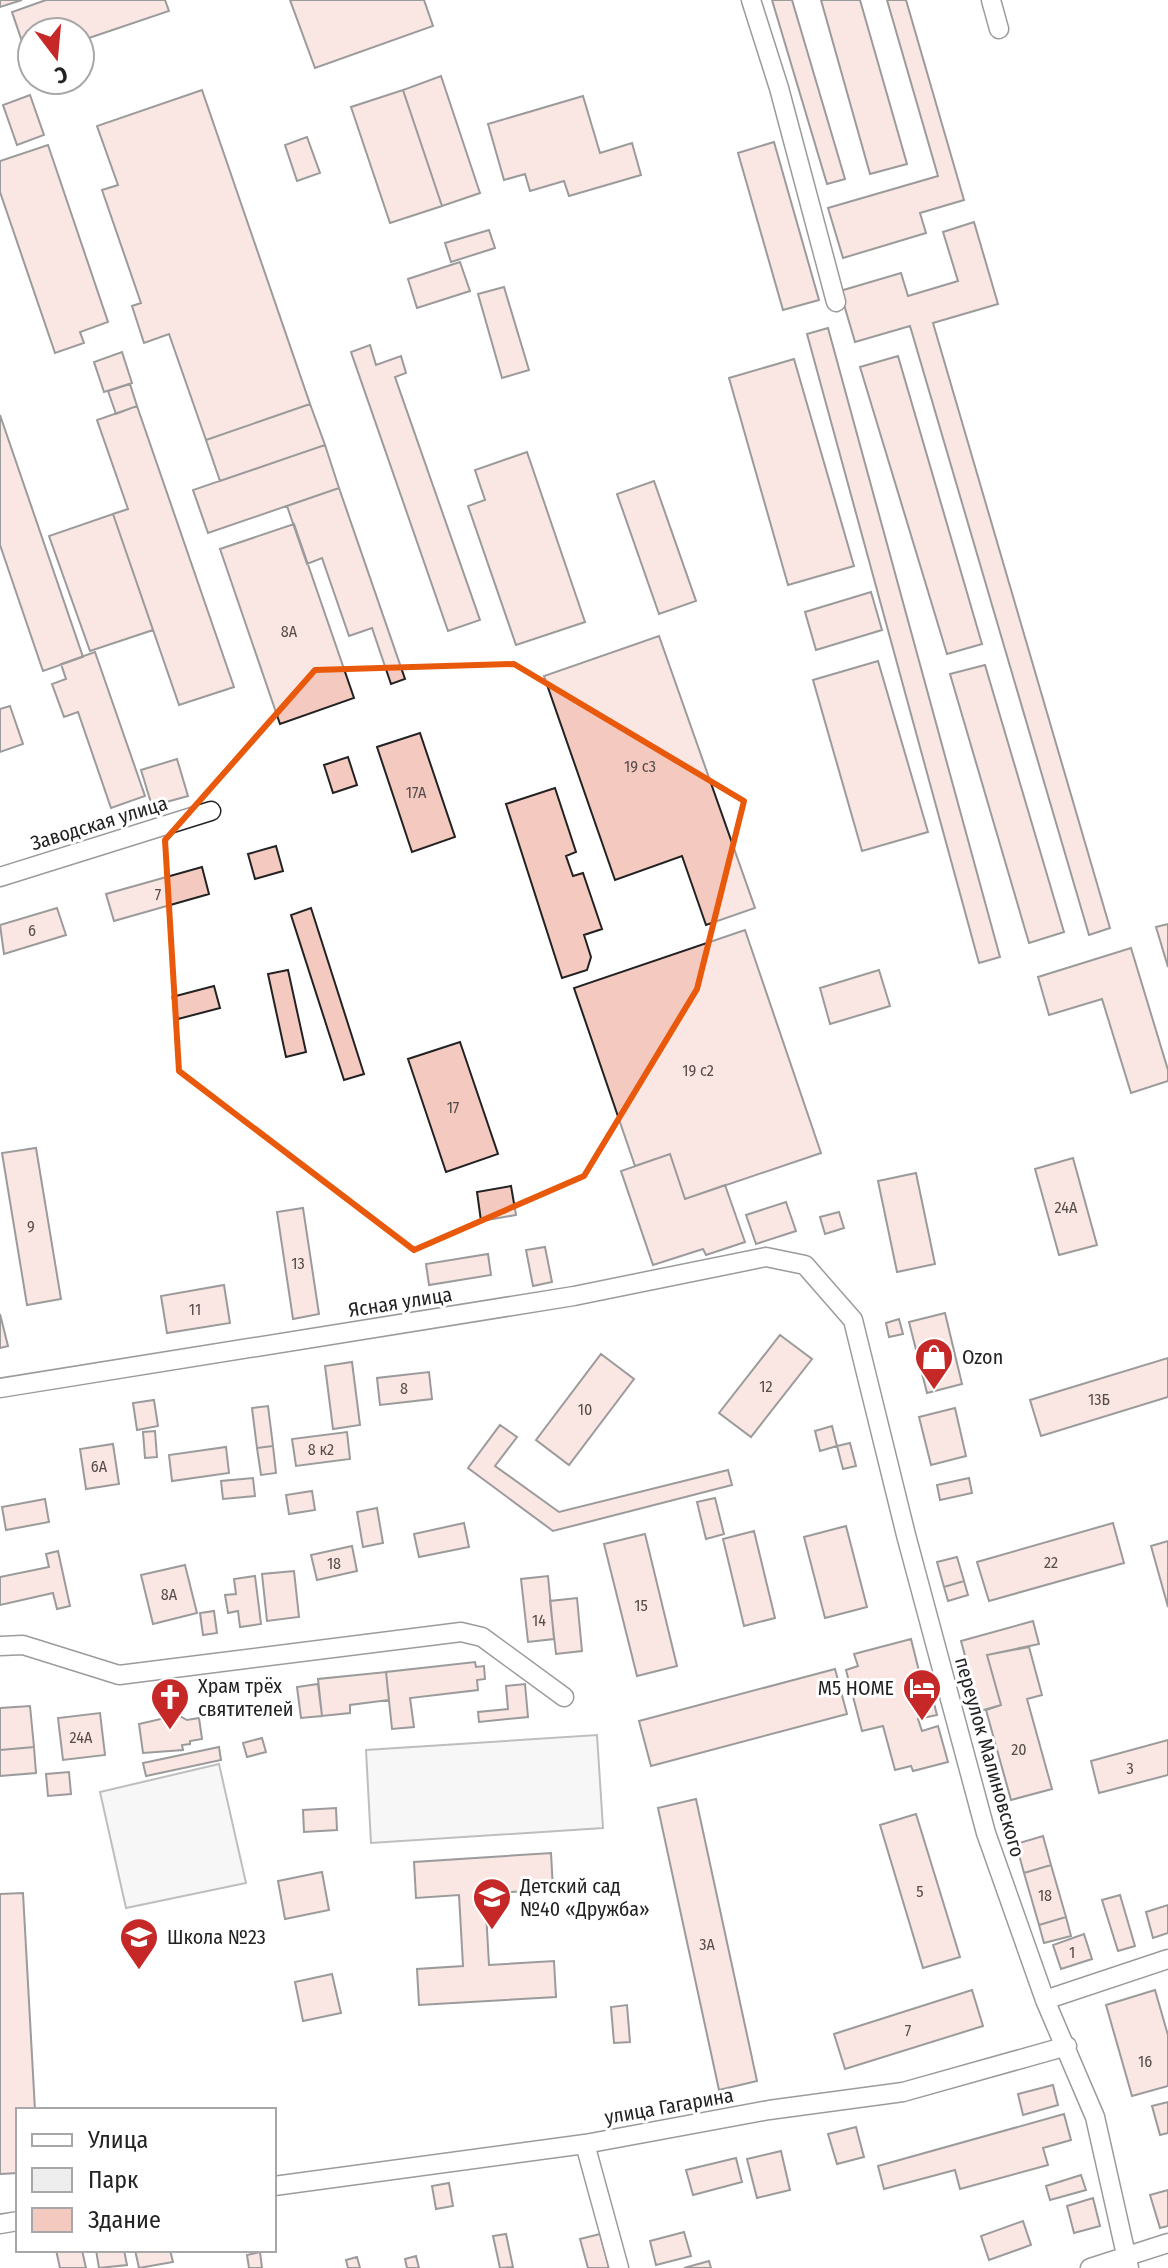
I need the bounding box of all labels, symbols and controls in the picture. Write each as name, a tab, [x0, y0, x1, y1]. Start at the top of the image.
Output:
north arrow	[16, 16, 96, 96]
text: С	[52, 60, 71, 89]
house number: 8А	[281, 622, 298, 641]
house number: 19 с3	[624, 757, 656, 776]
house number: 17А	[406, 783, 427, 802]
street label: Заводская улица	[28, 791, 170, 855]
house number: 7	[155, 885, 162, 904]
house number: 6	[28, 921, 36, 940]
house number: 19 с2	[682, 1061, 714, 1080]
house number: 17	[447, 1098, 460, 1117]
house number: 24А	[1055, 1198, 1078, 1217]
house number: 9	[27, 1217, 35, 1236]
house number: 13	[291, 1254, 305, 1273]
street label: Ясная улица	[346, 1282, 454, 1322]
house number: 11	[189, 1300, 201, 1319]
shop icon: Ozon	[913, 1336, 955, 1391]
place label: Ozon	[962, 1345, 1003, 1369]
house number: 12	[759, 1377, 773, 1396]
house number: 8	[400, 1379, 408, 1398]
house number: 13Б	[1088, 1390, 1110, 1409]
house number: 10	[578, 1400, 592, 1419]
house number: 8 к2	[308, 1440, 334, 1459]
house number: 6А	[91, 1457, 108, 1476]
house number: 22	[1044, 1553, 1058, 1572]
house number: 18	[327, 1554, 341, 1573]
house number: 8А	[161, 1585, 178, 1604]
house number: 15	[634, 1596, 648, 1615]
house number: 14	[532, 1611, 546, 1630]
street label: переулок Малиновского	[950, 1654, 1030, 1860]
hotel icon: M5 HOME	[901, 1667, 943, 1722]
place label: Храм трёх святителей	[198, 1674, 294, 1721]
church icon: Храм трёх святителей	[149, 1676, 191, 1731]
place label: M5 HOME	[818, 1676, 894, 1700]
house number: 24А	[70, 1728, 93, 1747]
house number: 20	[1011, 1740, 1027, 1759]
house number: 3	[1126, 1759, 1134, 1778]
place label: Детский сад №40 «Дружба»	[519, 1874, 650, 1921]
school or university icon: Детский сад №40 «Дружба»	[471, 1876, 513, 1931]
house number: 5	[916, 1882, 924, 1901]
house number: 18	[1038, 1886, 1052, 1905]
school or university icon: Школа №23	[118, 1916, 160, 1971]
place label: Школа №23	[167, 1925, 266, 1949]
house number: 3А	[699, 1935, 715, 1954]
house number: 1	[1069, 1943, 1075, 1962]
house number: 7	[905, 2021, 912, 2040]
house number: 16	[1138, 2052, 1152, 2071]
street label: улица Гагарина	[603, 2083, 735, 2129]
legend	[16, 2108, 276, 2252]
text: Улица	[87, 2126, 148, 2154]
text: Парк	[88, 2166, 139, 2194]
text: Здание	[88, 2206, 161, 2234]

